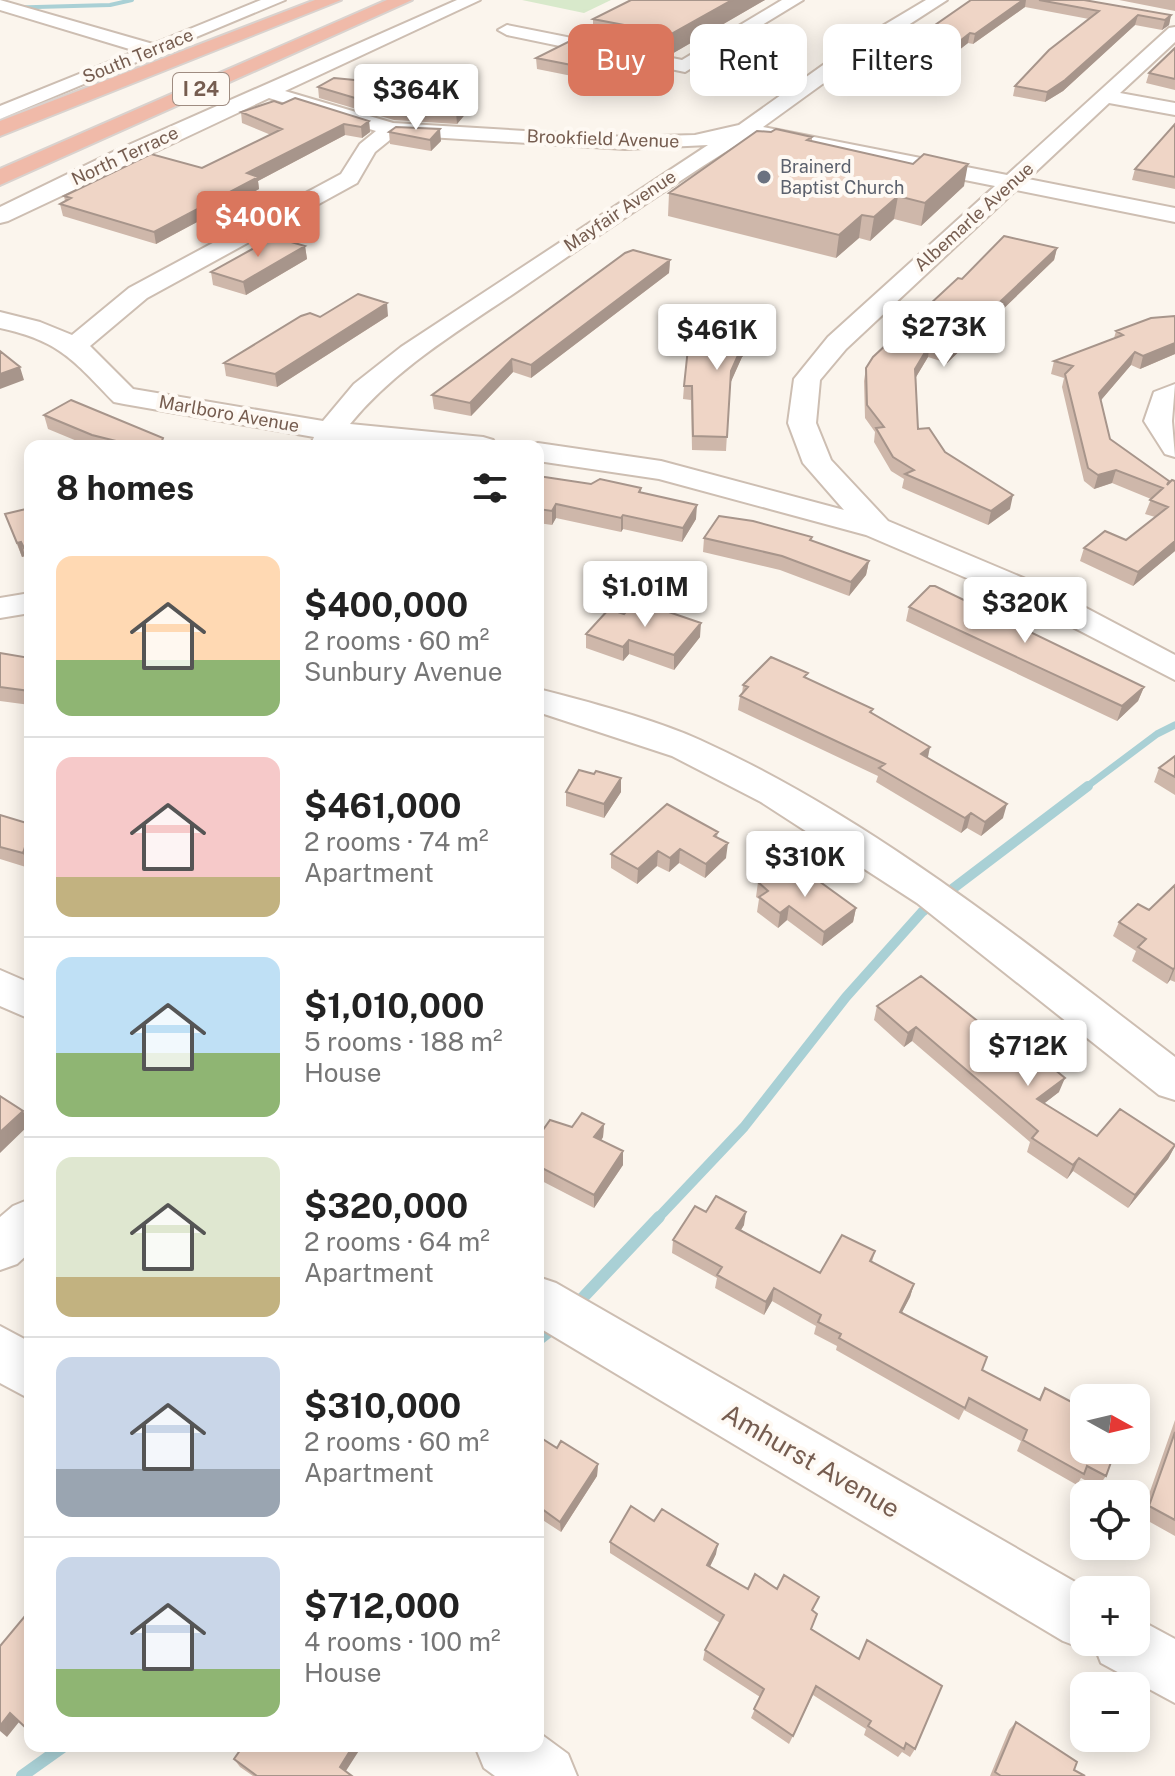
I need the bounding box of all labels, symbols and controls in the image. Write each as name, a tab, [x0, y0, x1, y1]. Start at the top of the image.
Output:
street label: South Terrace	[79, 24, 196, 87]
chip: Buy	[568, 24, 674, 96]
chip: Rent	[690, 24, 807, 96]
chip: Filters	[823, 24, 961, 96]
pin: $364K	[360, 64, 472, 132]
road number: I 24	[173, 73, 229, 105]
text: $364K	[372, 74, 460, 105]
street label: North Terrace	[68, 122, 182, 189]
street label: Brookfield Avenue	[526, 125, 680, 152]
place label: Brainerd Baptist Church	[780, 156, 904, 198]
street label: Albemarle Avenue	[910, 158, 1038, 276]
street label: Mayfair Avenue	[560, 165, 680, 256]
marker: Brainerd Baptist Church	[755, 168, 773, 186]
pin: $400K	[202, 191, 314, 259]
text: $400K	[215, 201, 301, 232]
pin: $273K	[888, 301, 1000, 369]
pin: $461K	[661, 304, 773, 372]
text: $273K	[901, 311, 987, 342]
text: $461K	[676, 314, 758, 345]
street label: Marlboro Avenue	[157, 391, 301, 436]
icon: filters	[468, 466, 512, 510]
text: 8 homes	[56, 468, 194, 508]
pin: $1.01M	[580, 561, 710, 629]
text: $1.01M	[601, 571, 689, 602]
pin: $320K	[969, 577, 1081, 645]
text: $400,000	[304, 585, 468, 625]
text: $320K	[982, 587, 1068, 618]
icon: home	[120, 588, 216, 684]
text: 2 rooms · 60 m²	[304, 625, 489, 656]
text: Sunbury Avenue	[304, 656, 502, 687]
text: $461,000	[304, 786, 461, 826]
icon: home	[120, 789, 216, 885]
text: 2 rooms · 74 m²	[304, 826, 489, 857]
pin: $310K	[749, 831, 861, 899]
text: $310K	[764, 841, 846, 872]
text: Apartment	[304, 857, 434, 888]
text: $1,010,000	[304, 986, 484, 1026]
icon: home	[120, 989, 216, 1085]
pin: $712K	[972, 1020, 1084, 1088]
text: 5 rooms · 188 m²	[304, 1026, 503, 1057]
text: $712K	[988, 1030, 1068, 1061]
text: House	[304, 1057, 381, 1088]
text: $320,000	[304, 1186, 468, 1226]
icon: home	[120, 1189, 216, 1285]
text: 2 rooms · 64 m²	[304, 1226, 490, 1257]
text: Apartment	[304, 1257, 434, 1288]
north arrow	[1070, 1384, 1150, 1464]
map controls	[1070, 1384, 1150, 1752]
text: $310,000	[304, 1386, 461, 1426]
icon: home	[120, 1389, 216, 1485]
street label: Amhurst Avenue	[717, 1397, 906, 1524]
text: 2 rooms · 60 m²	[304, 1426, 489, 1457]
text: Apartment	[304, 1457, 434, 1488]
button: locate	[1070, 1480, 1150, 1560]
button: +	[1070, 1576, 1150, 1656]
text: $712,000	[304, 1586, 460, 1626]
icon: home	[120, 1589, 216, 1685]
text: 4 rooms · 100 m²	[304, 1626, 500, 1657]
text: House	[304, 1657, 381, 1688]
button: −	[1070, 1672, 1150, 1752]

